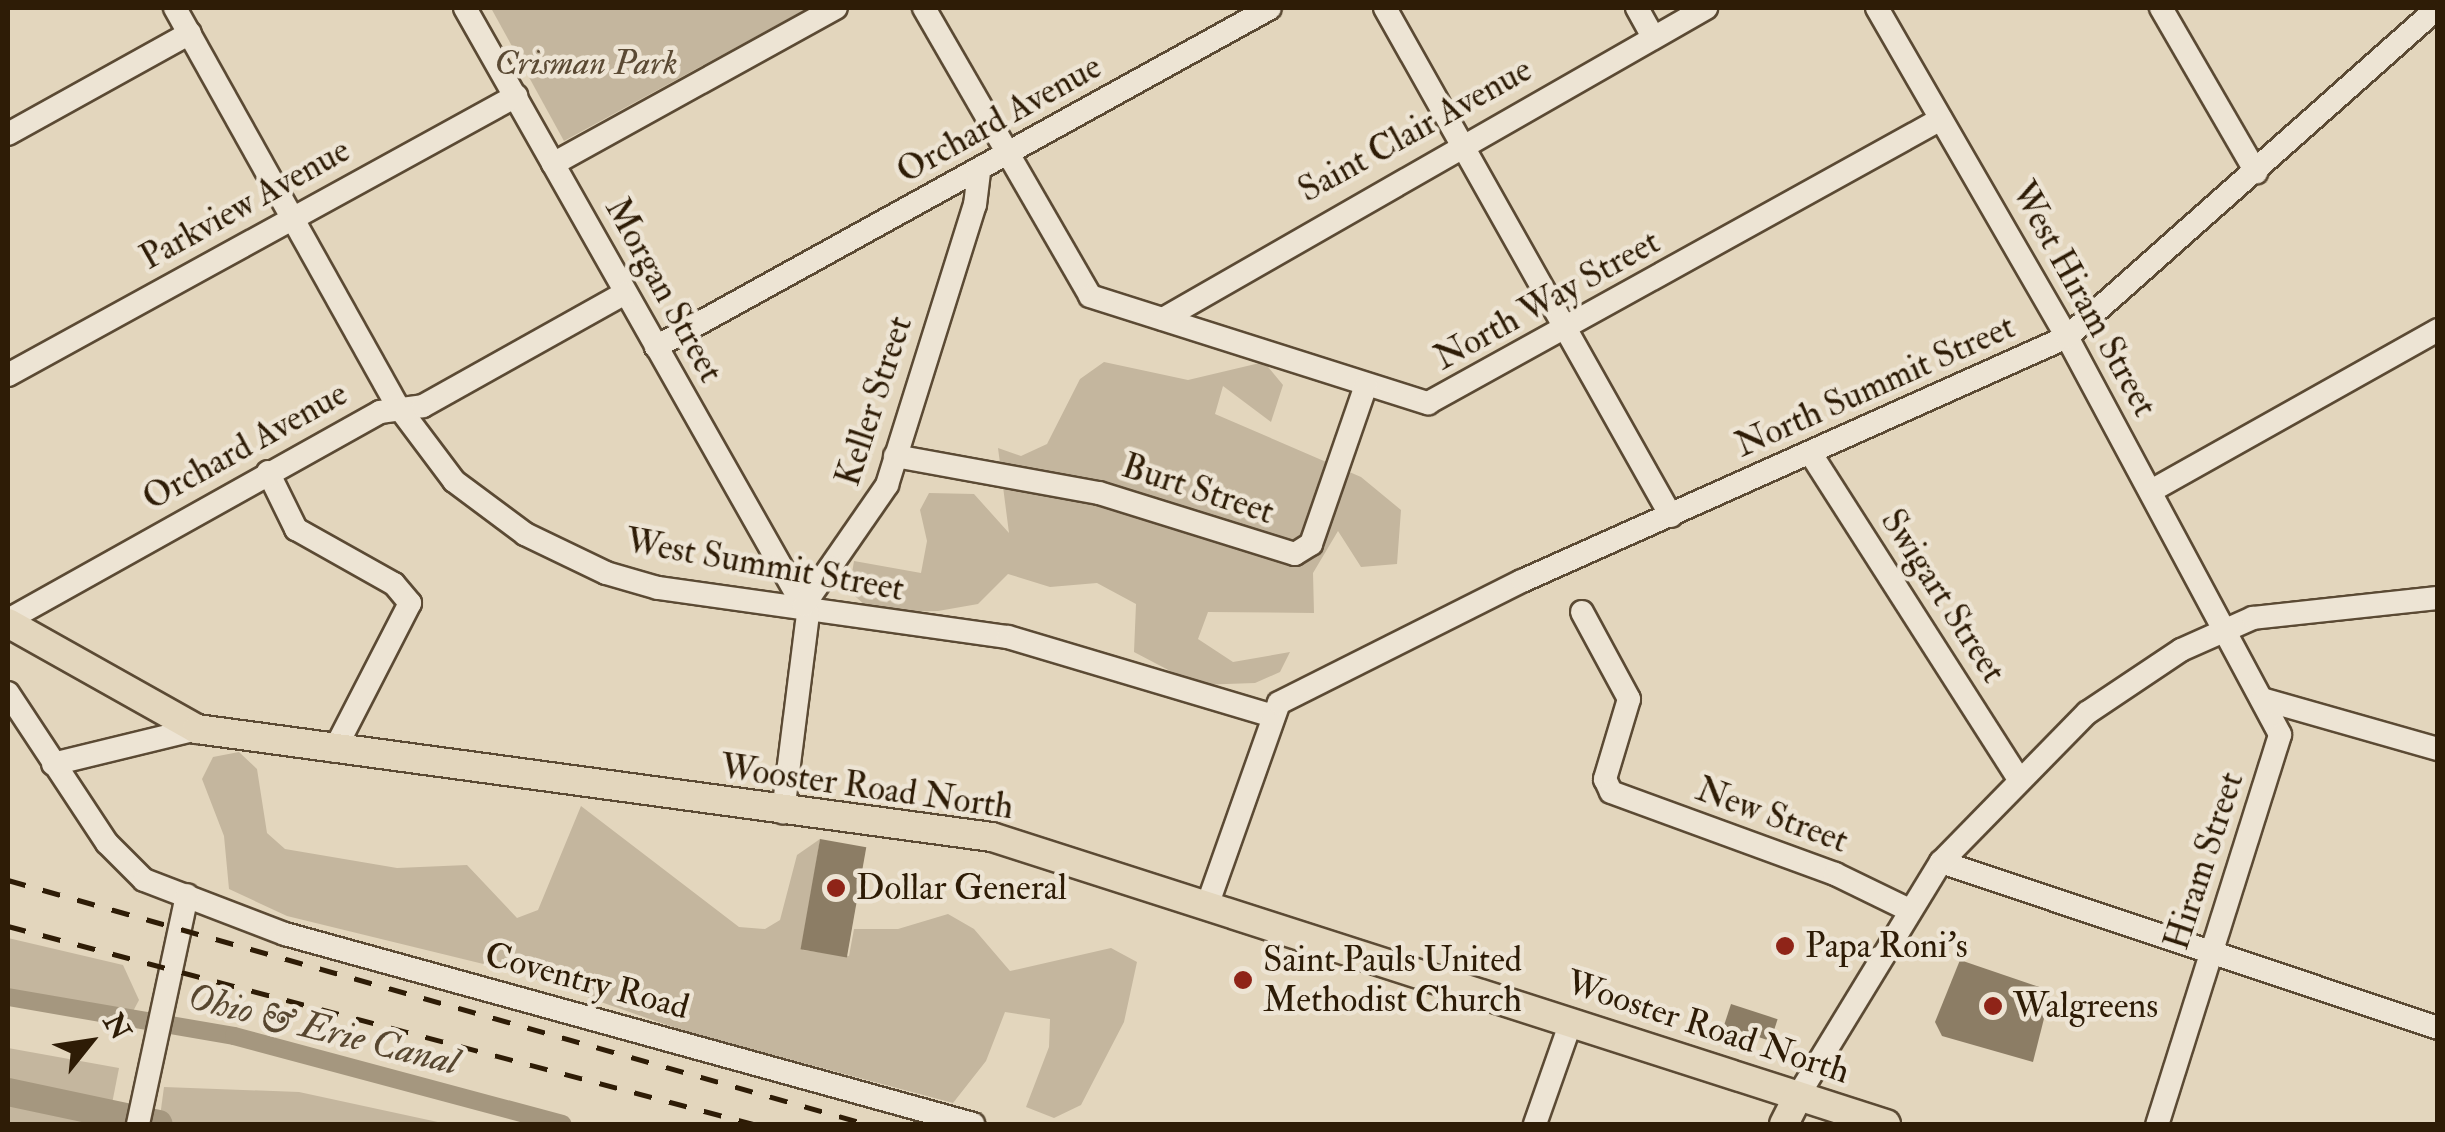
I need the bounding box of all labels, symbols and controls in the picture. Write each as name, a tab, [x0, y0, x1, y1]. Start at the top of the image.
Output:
park label: Crisman Park	[494, 42, 678, 84]
street label: Orchard Avenue	[890, 46, 1108, 192]
street label: Saint Clair Avenue	[1291, 49, 1539, 211]
street label: Parkview Avenue	[133, 129, 357, 279]
street label: West Hiram Street	[2002, 174, 2166, 424]
street label: Morgan Street	[596, 190, 732, 390]
street label: North Way Street	[1427, 221, 1667, 379]
street label: North Summit Street	[1729, 306, 2021, 466]
street label: Keller Street	[827, 311, 921, 491]
street label: Orchard Avenue	[136, 373, 354, 519]
street label: Burt Street	[1117, 445, 1279, 533]
street label: Swigart Street	[1872, 502, 2014, 690]
street label: West Summit Street	[623, 520, 907, 610]
street label: Wooster Road North	[718, 746, 1016, 828]
street label: Hiram Street	[2156, 767, 2252, 955]
street label: New Street	[1690, 768, 1854, 862]
place label: Dollar General	[856, 867, 1067, 909]
marker: Dollar General	[825, 877, 847, 899]
place label: Papa Roni's	[1805, 925, 1968, 967]
street label: Coventry Road	[480, 934, 694, 1028]
marker: Papa Roni's	[1774, 935, 1796, 957]
place label: Saint Pauls United Methodist Church	[1263, 939, 1522, 1021]
street label: Wooster Road North	[1561, 961, 1855, 1093]
marker: Saint Pauls United Methodist Church	[1232, 969, 1254, 991]
water label: Ohio & Erie Canal	[183, 974, 463, 1086]
place label: Walgreens	[2013, 985, 2158, 1027]
north arrow	[40, 992, 140, 1092]
marker: Walgreens	[1982, 995, 2004, 1017]
text: N	[95, 1007, 138, 1046]

